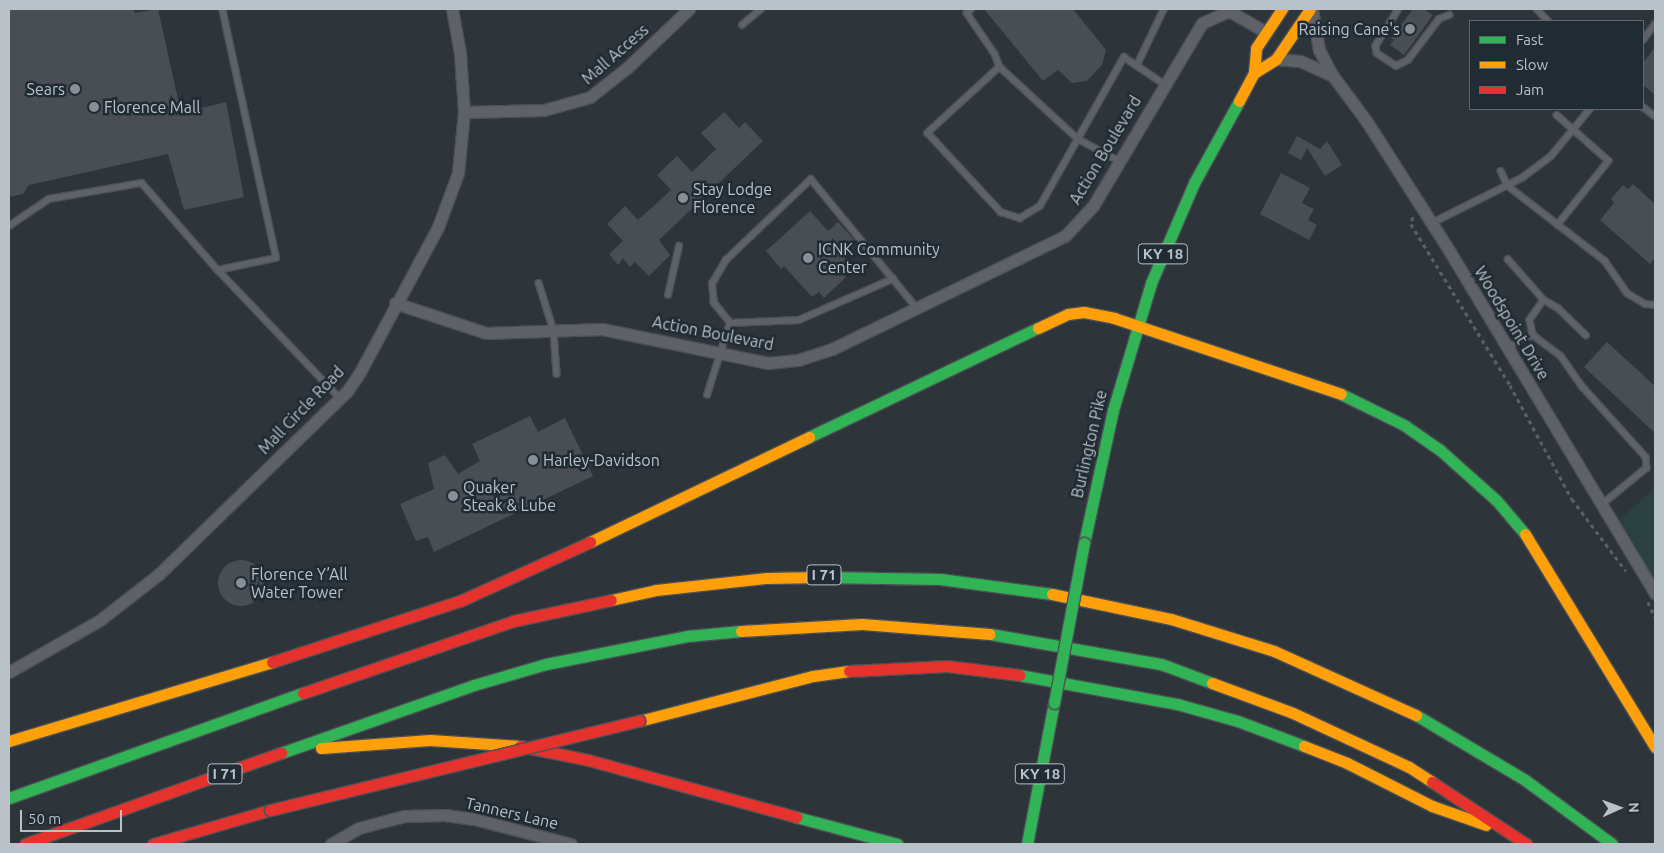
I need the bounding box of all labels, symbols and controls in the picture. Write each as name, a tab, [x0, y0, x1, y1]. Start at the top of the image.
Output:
place label: Raising Cane's	[1299, 19, 1400, 39]
street label: Mall Access	[578, 20, 652, 88]
legend	[1469, 20, 1644, 110]
marker: Raising Cane's	[1404, 23, 1416, 35]
text: Fast	[1516, 31, 1543, 48]
text: Slow	[1516, 56, 1548, 73]
place label: Sears	[27, 79, 65, 99]
text: Jam	[1516, 81, 1544, 98]
marker: Sears	[69, 83, 81, 95]
street label: Action Boulevard	[1065, 92, 1145, 208]
place label: Florence Mall	[104, 97, 200, 117]
marker: Florence Mall	[88, 101, 100, 113]
place label: Stay Lodge Florence	[693, 179, 772, 217]
marker: Stay Lodge Florence	[677, 192, 689, 204]
place label: ICNK Community Center	[818, 239, 940, 277]
road number: KY 18	[1137, 242, 1189, 266]
marker: ICNK Community Center	[802, 252, 814, 264]
street label: Woodspoint Drive	[1471, 263, 1553, 383]
street label: Action Boulevard	[651, 312, 775, 354]
street label: Mall Circle Road	[254, 362, 348, 458]
street label: Burlington Pike	[1067, 388, 1111, 500]
place label: Harley-Davidson	[543, 450, 660, 470]
marker: Harley-Davidson	[527, 454, 539, 466]
place label: Quaker Steak & Lube	[463, 477, 556, 515]
marker: Quaker Steak & Lube	[447, 490, 459, 502]
road number: I 71	[806, 562, 842, 588]
place label: Florence Y’All Water Tower	[251, 564, 348, 602]
marker: Florence Y’All Water Tower	[235, 577, 247, 589]
road number: I 71	[208, 762, 242, 786]
road number: KY 18	[1014, 762, 1066, 786]
north arrow	[1594, 783, 1644, 833]
street label: Tanners Lane	[464, 793, 560, 833]
scale bar	[22, 800, 125, 832]
text: N	[1626, 802, 1642, 813]
text: 50 m	[28, 810, 61, 827]

